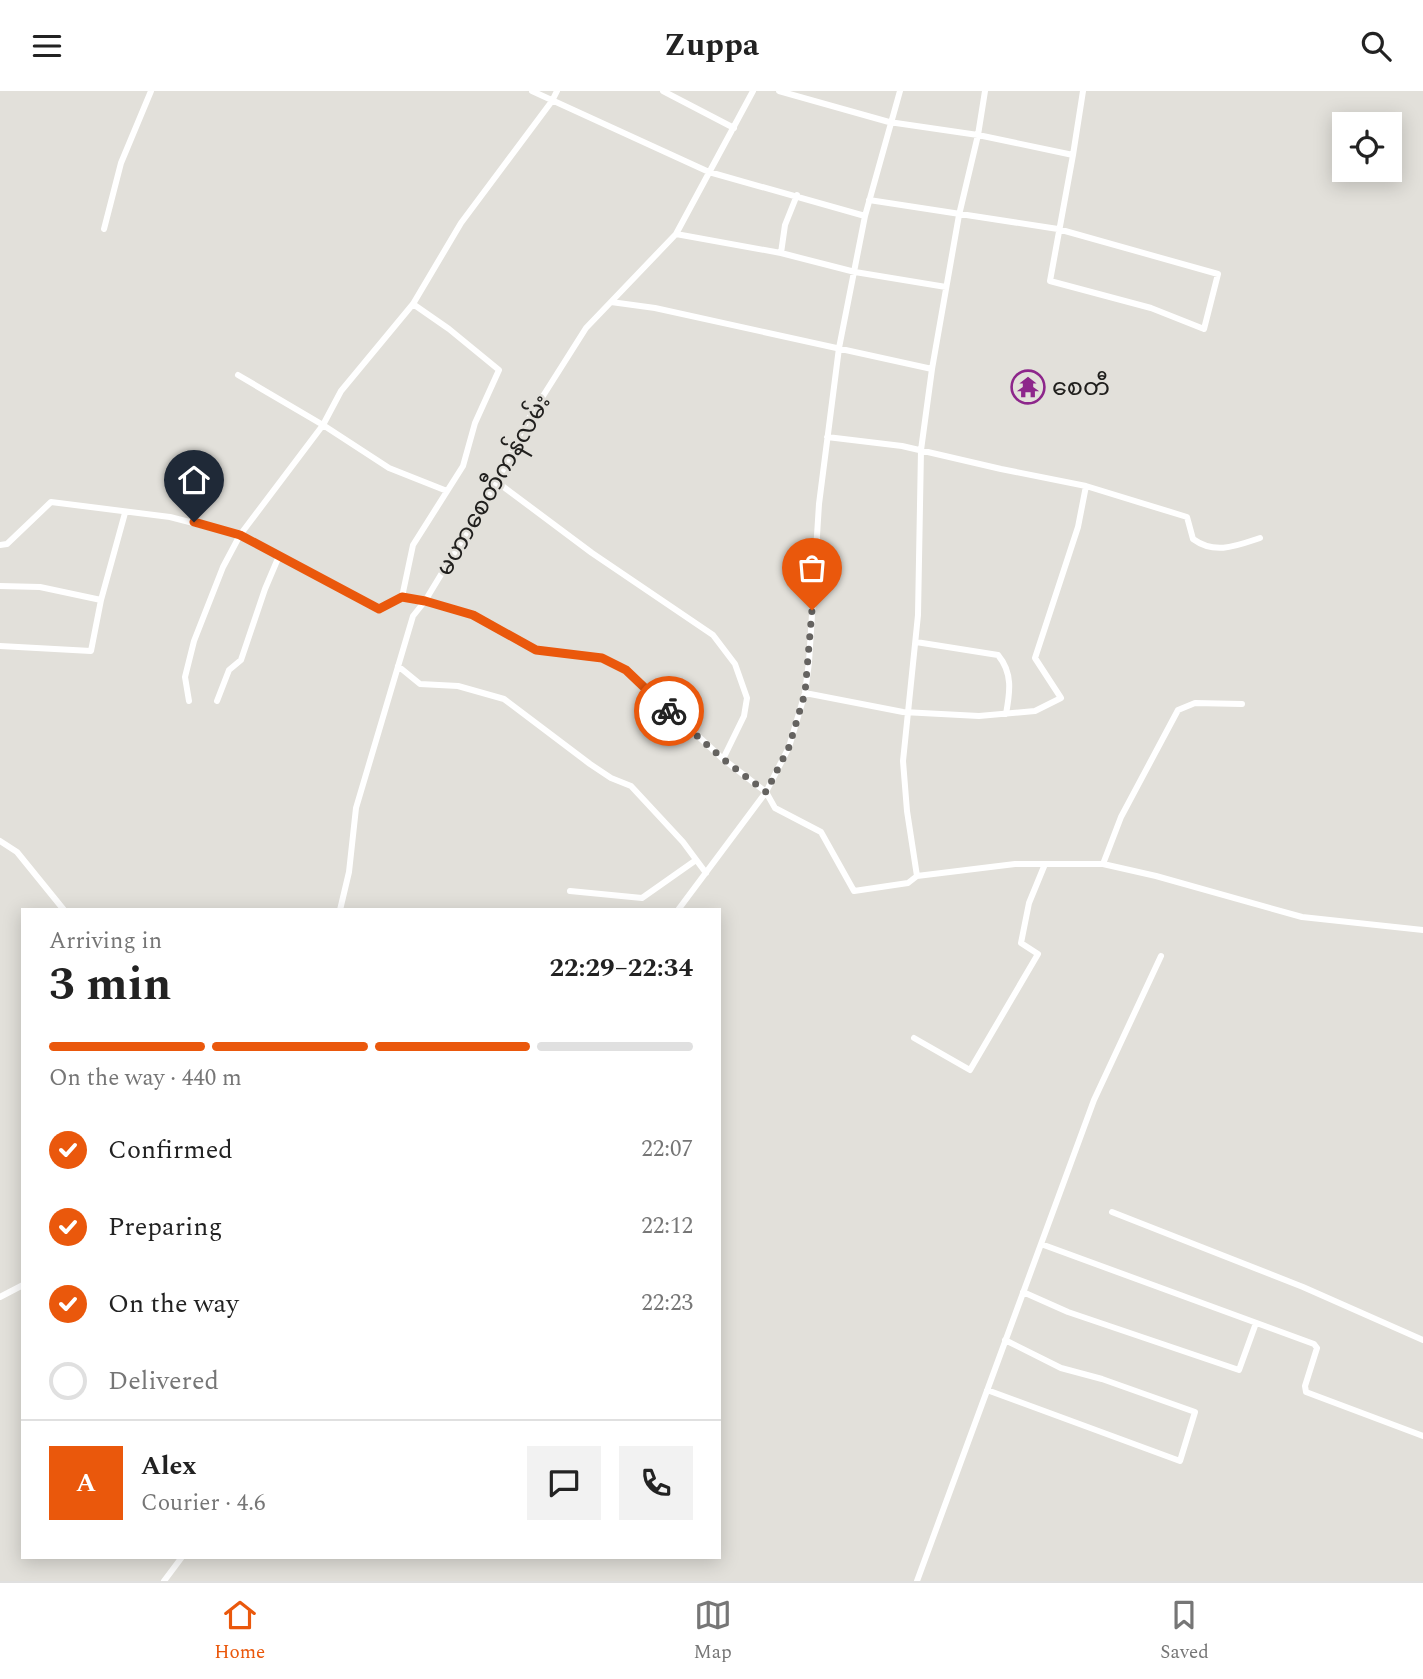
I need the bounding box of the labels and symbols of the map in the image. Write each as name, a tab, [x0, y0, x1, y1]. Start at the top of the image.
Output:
temple icon: စေတီ	[1009, 368, 1047, 406]
place label: စေတီ	[1052, 370, 1110, 406]
street label: မဟာစေတီကန်လမ်း	[427, 388, 561, 583]
pin	[164, 450, 224, 522]
pin	[782, 538, 842, 610]
courier	[634, 676, 704, 746]

